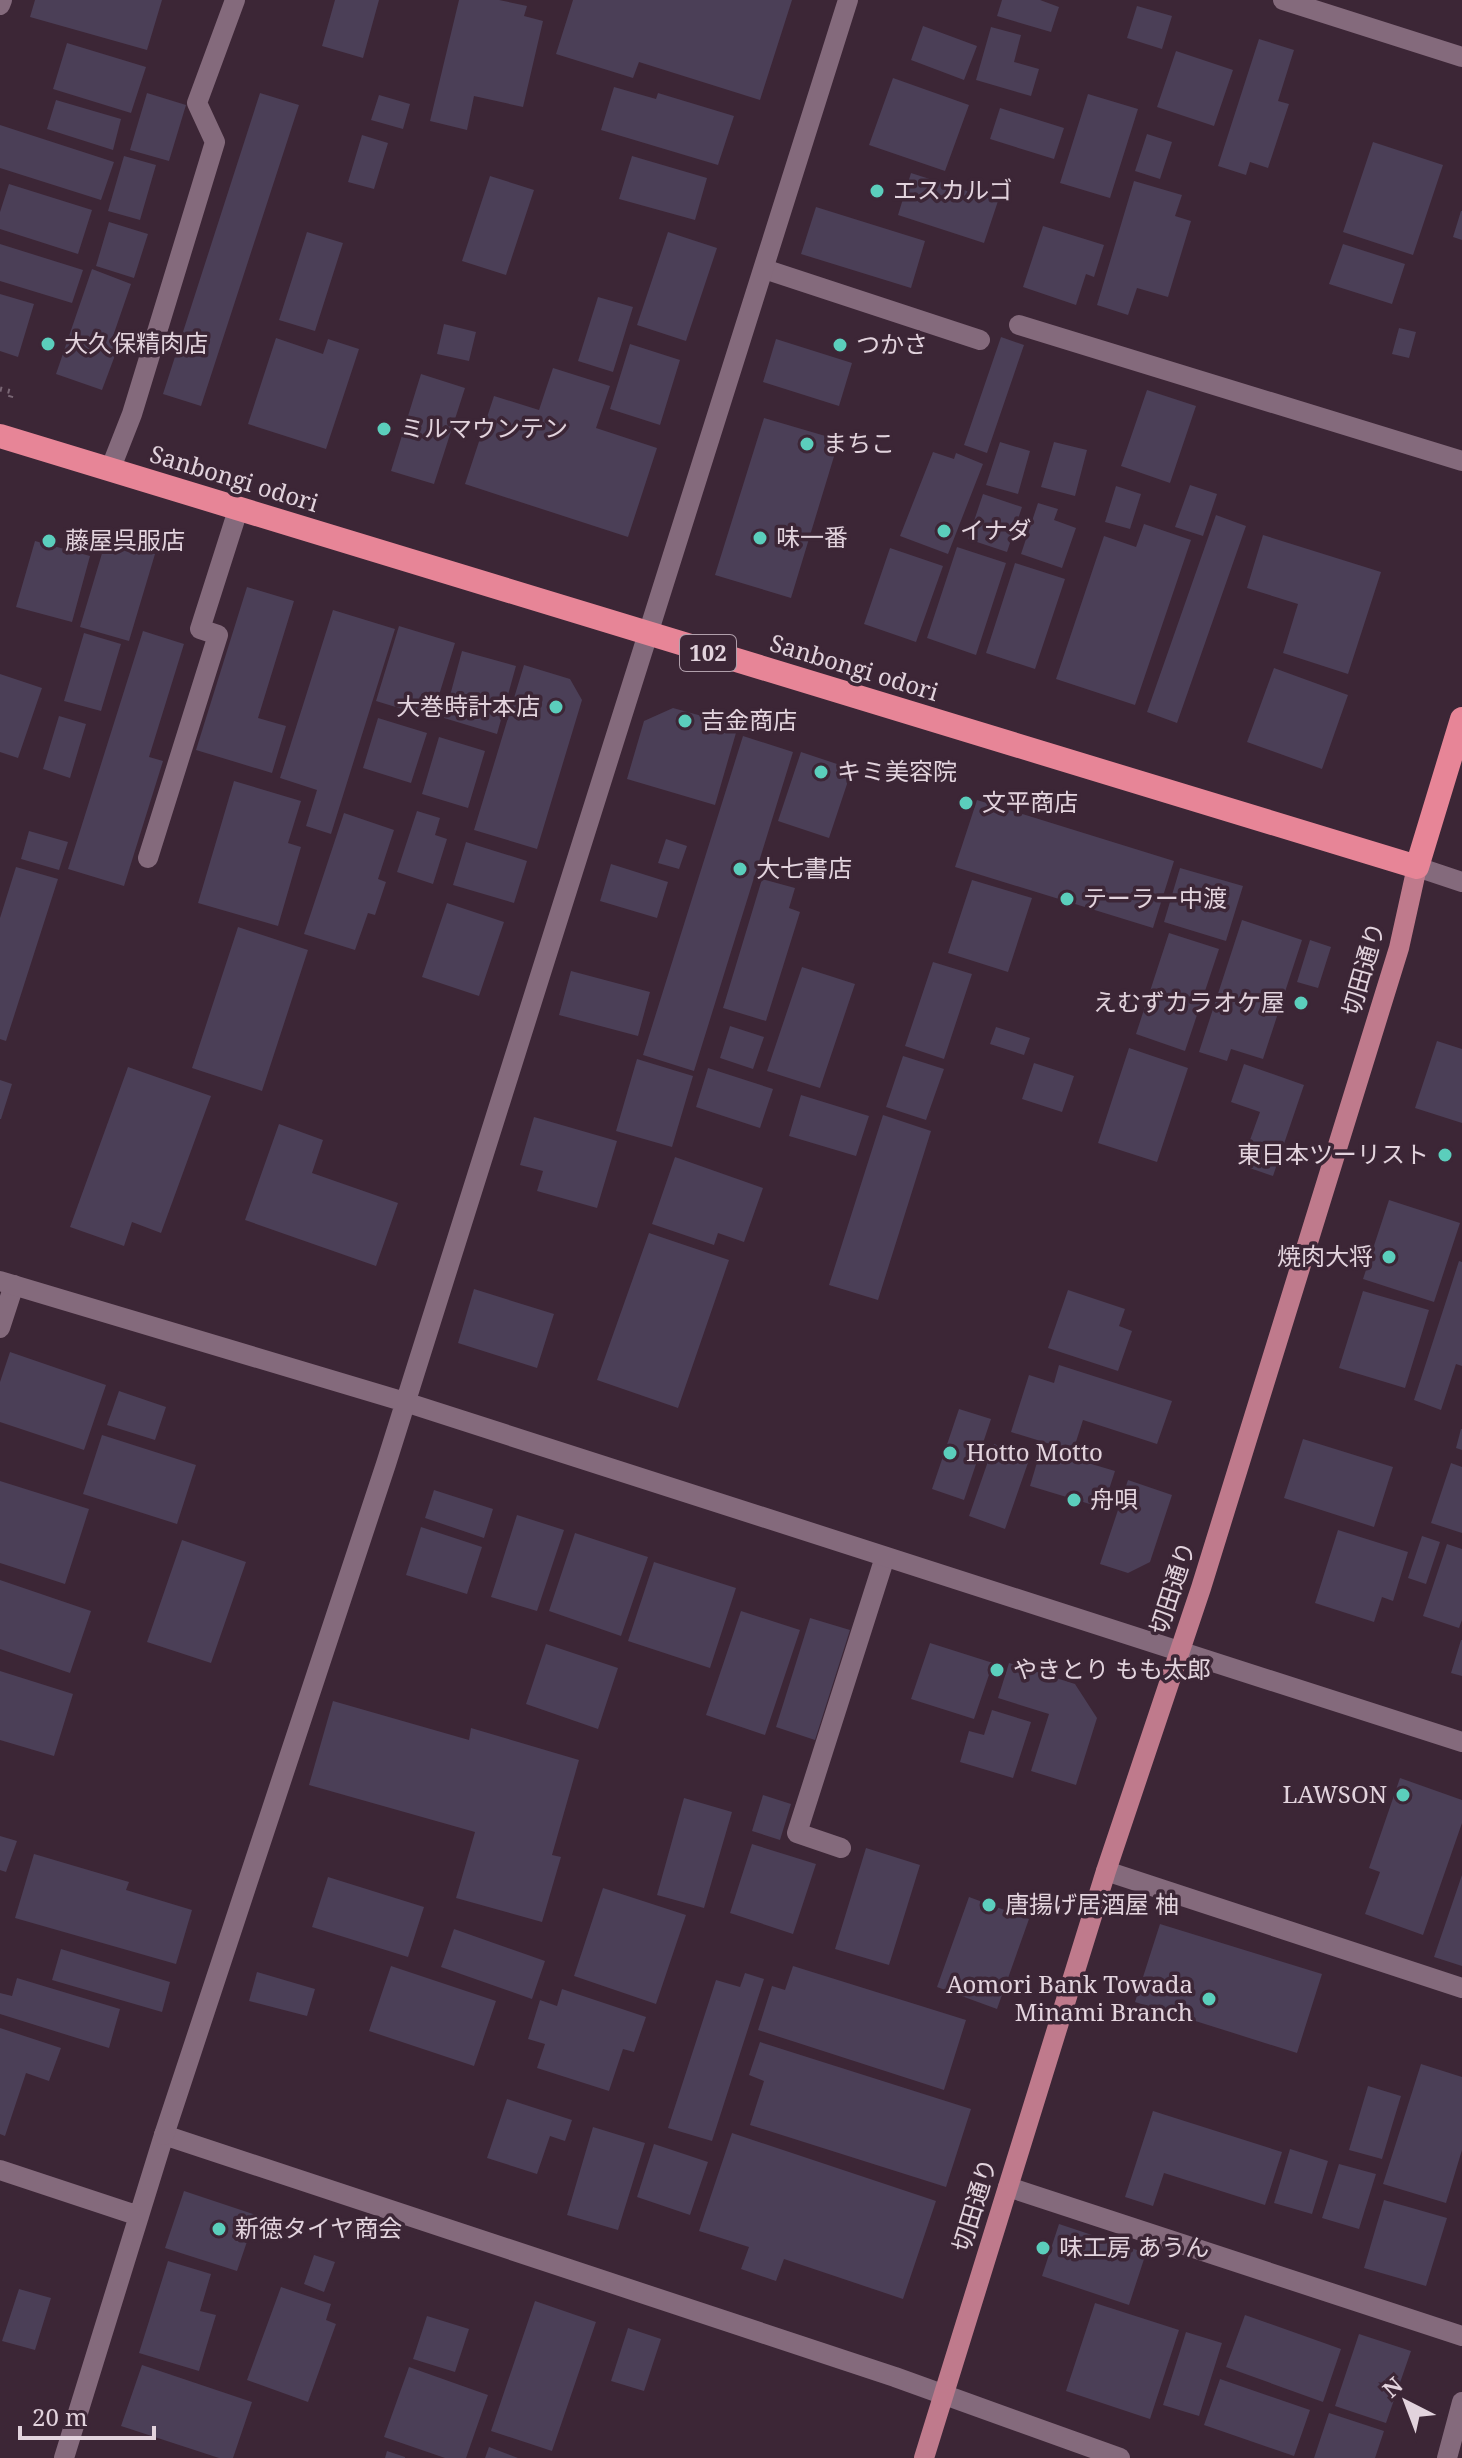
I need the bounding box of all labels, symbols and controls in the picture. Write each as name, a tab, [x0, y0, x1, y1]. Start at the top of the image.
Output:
place label: エスカルゴ	[893, 173, 1013, 206]
marker: エスカルゴ	[868, 182, 886, 200]
place label: 大久保精肉店	[64, 326, 208, 359]
place label: つかさ	[856, 327, 928, 360]
marker: 大久保精肉店	[39, 335, 57, 353]
marker: つかさ	[831, 336, 849, 354]
place label: ミルマウンテン	[400, 411, 568, 444]
marker: ミルマウンテン	[375, 420, 393, 438]
place label: まちこ	[823, 426, 895, 459]
marker: まちこ	[798, 435, 816, 453]
street label: Sanbongi odori	[146, 436, 323, 519]
place label: イナダ	[960, 513, 1032, 546]
place label: 味一番	[776, 520, 848, 553]
marker: イナダ	[935, 522, 953, 540]
place label: 藤屋呉服店	[65, 523, 185, 556]
marker: 味一番	[751, 529, 769, 547]
marker: 藤屋呉服店	[40, 532, 58, 550]
street label: Sanbongi odori	[766, 625, 943, 708]
road number: 102	[680, 635, 736, 671]
place label: 大巻時計本店	[396, 689, 540, 722]
marker: 大巻時計本店	[547, 698, 565, 716]
place label: 吉金商店	[701, 703, 797, 736]
marker: 吉金商店	[676, 712, 694, 730]
place label: キミ美容院	[837, 754, 957, 787]
marker: キミ美容院	[812, 763, 830, 781]
place label: 文平商店	[982, 785, 1078, 818]
marker: 文平商店	[957, 794, 975, 812]
place label: 大七書店	[756, 851, 852, 884]
marker: 大七書店	[731, 860, 749, 878]
place label: テーラー中渡	[1083, 881, 1227, 914]
marker: テーラー中渡	[1058, 890, 1076, 908]
street label: 切田通り	[1333, 918, 1392, 1019]
place label: えむずカラオケ屋	[1093, 985, 1285, 1018]
marker: えむずカラオケ屋	[1292, 994, 1310, 1012]
place label: 東日本ツーリスト	[1237, 1137, 1429, 1170]
marker: 東日本ツーリスト	[1436, 1146, 1454, 1164]
place label: 焼肉大将	[1277, 1239, 1373, 1272]
marker: 焼肉大将	[1380, 1248, 1398, 1266]
place label: Hotto Motto	[966, 1435, 1103, 1468]
marker: Hotto Motto	[941, 1444, 959, 1462]
place label: 舟唄	[1090, 1482, 1138, 1515]
marker: 舟唄	[1065, 1491, 1083, 1509]
street label: 切田通り	[1141, 1537, 1202, 1638]
place label: やきとり もも太郎	[1013, 1652, 1211, 1685]
marker: やきとり もも太郎	[988, 1661, 1006, 1679]
place label: LAWSON	[1283, 1777, 1387, 1810]
marker: LAWSON	[1394, 1786, 1412, 1804]
place label: 唐揚げ居酒屋 柚	[1005, 1887, 1179, 1920]
marker: 唐揚げ居酒屋 柚	[980, 1896, 998, 1914]
place label: Aomori Bank Towada Minami Branch	[946, 1967, 1193, 2028]
marker: Aomori Bank Towada Minami Branch	[1200, 1990, 1218, 2008]
street label: 切田通り	[944, 2154, 1003, 2255]
place label: 新徳タイヤ商会	[235, 2211, 402, 2244]
marker: 新徳タイヤ商会	[210, 2220, 228, 2238]
place label: 味工房 あうん	[1059, 2230, 1209, 2263]
marker: 味工房 あうん	[1034, 2239, 1052, 2257]
north arrow	[1366, 2362, 1446, 2442]
text: N	[1375, 2369, 1408, 2403]
scale bar	[20, 2390, 154, 2440]
text: 20 m	[32, 2400, 88, 2433]

